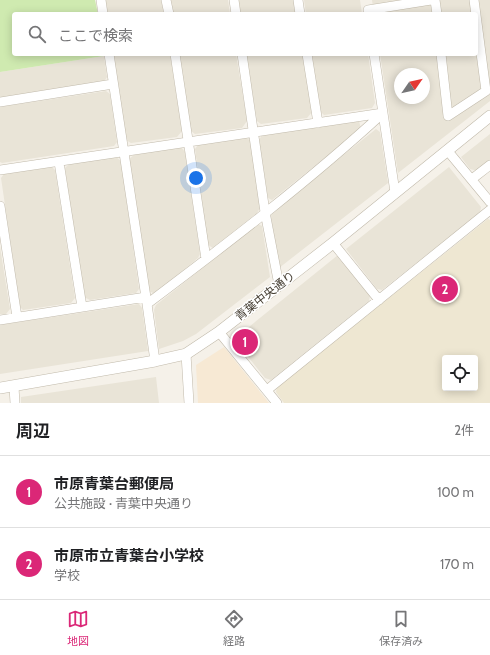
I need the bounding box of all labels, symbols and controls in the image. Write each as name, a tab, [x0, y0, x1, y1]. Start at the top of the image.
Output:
search box	[12, 12, 478, 56]
icon: search	[26, 23, 48, 45]
text: ここで検索	[58, 27, 133, 45]
north arrow	[394, 68, 430, 104]
your location	[186, 168, 206, 188]
street label: 青葉中央通り	[232, 268, 298, 324]
pin: 2	[432, 274, 458, 304]
pin: 1	[232, 327, 258, 357]
map controls	[442, 355, 478, 391]
button: locate	[442, 355, 478, 391]
text: 周辺	[16, 421, 50, 441]
text: 2件	[454, 422, 474, 438]
text: 市原青葉台郵便局	[54, 475, 174, 493]
text: 1	[27, 484, 31, 500]
text: 100 m	[437, 484, 474, 500]
text: 公共施設 · 青葉中央通り	[54, 495, 193, 511]
text: 市原市立青葉台小学校	[54, 547, 204, 565]
text: 2	[26, 556, 32, 572]
text: 170 m	[440, 556, 474, 572]
text: 学校	[54, 567, 80, 583]
tab: 地図	[67, 608, 89, 648]
tab: 経路	[223, 608, 245, 648]
tab: 保存済み	[379, 608, 423, 648]

